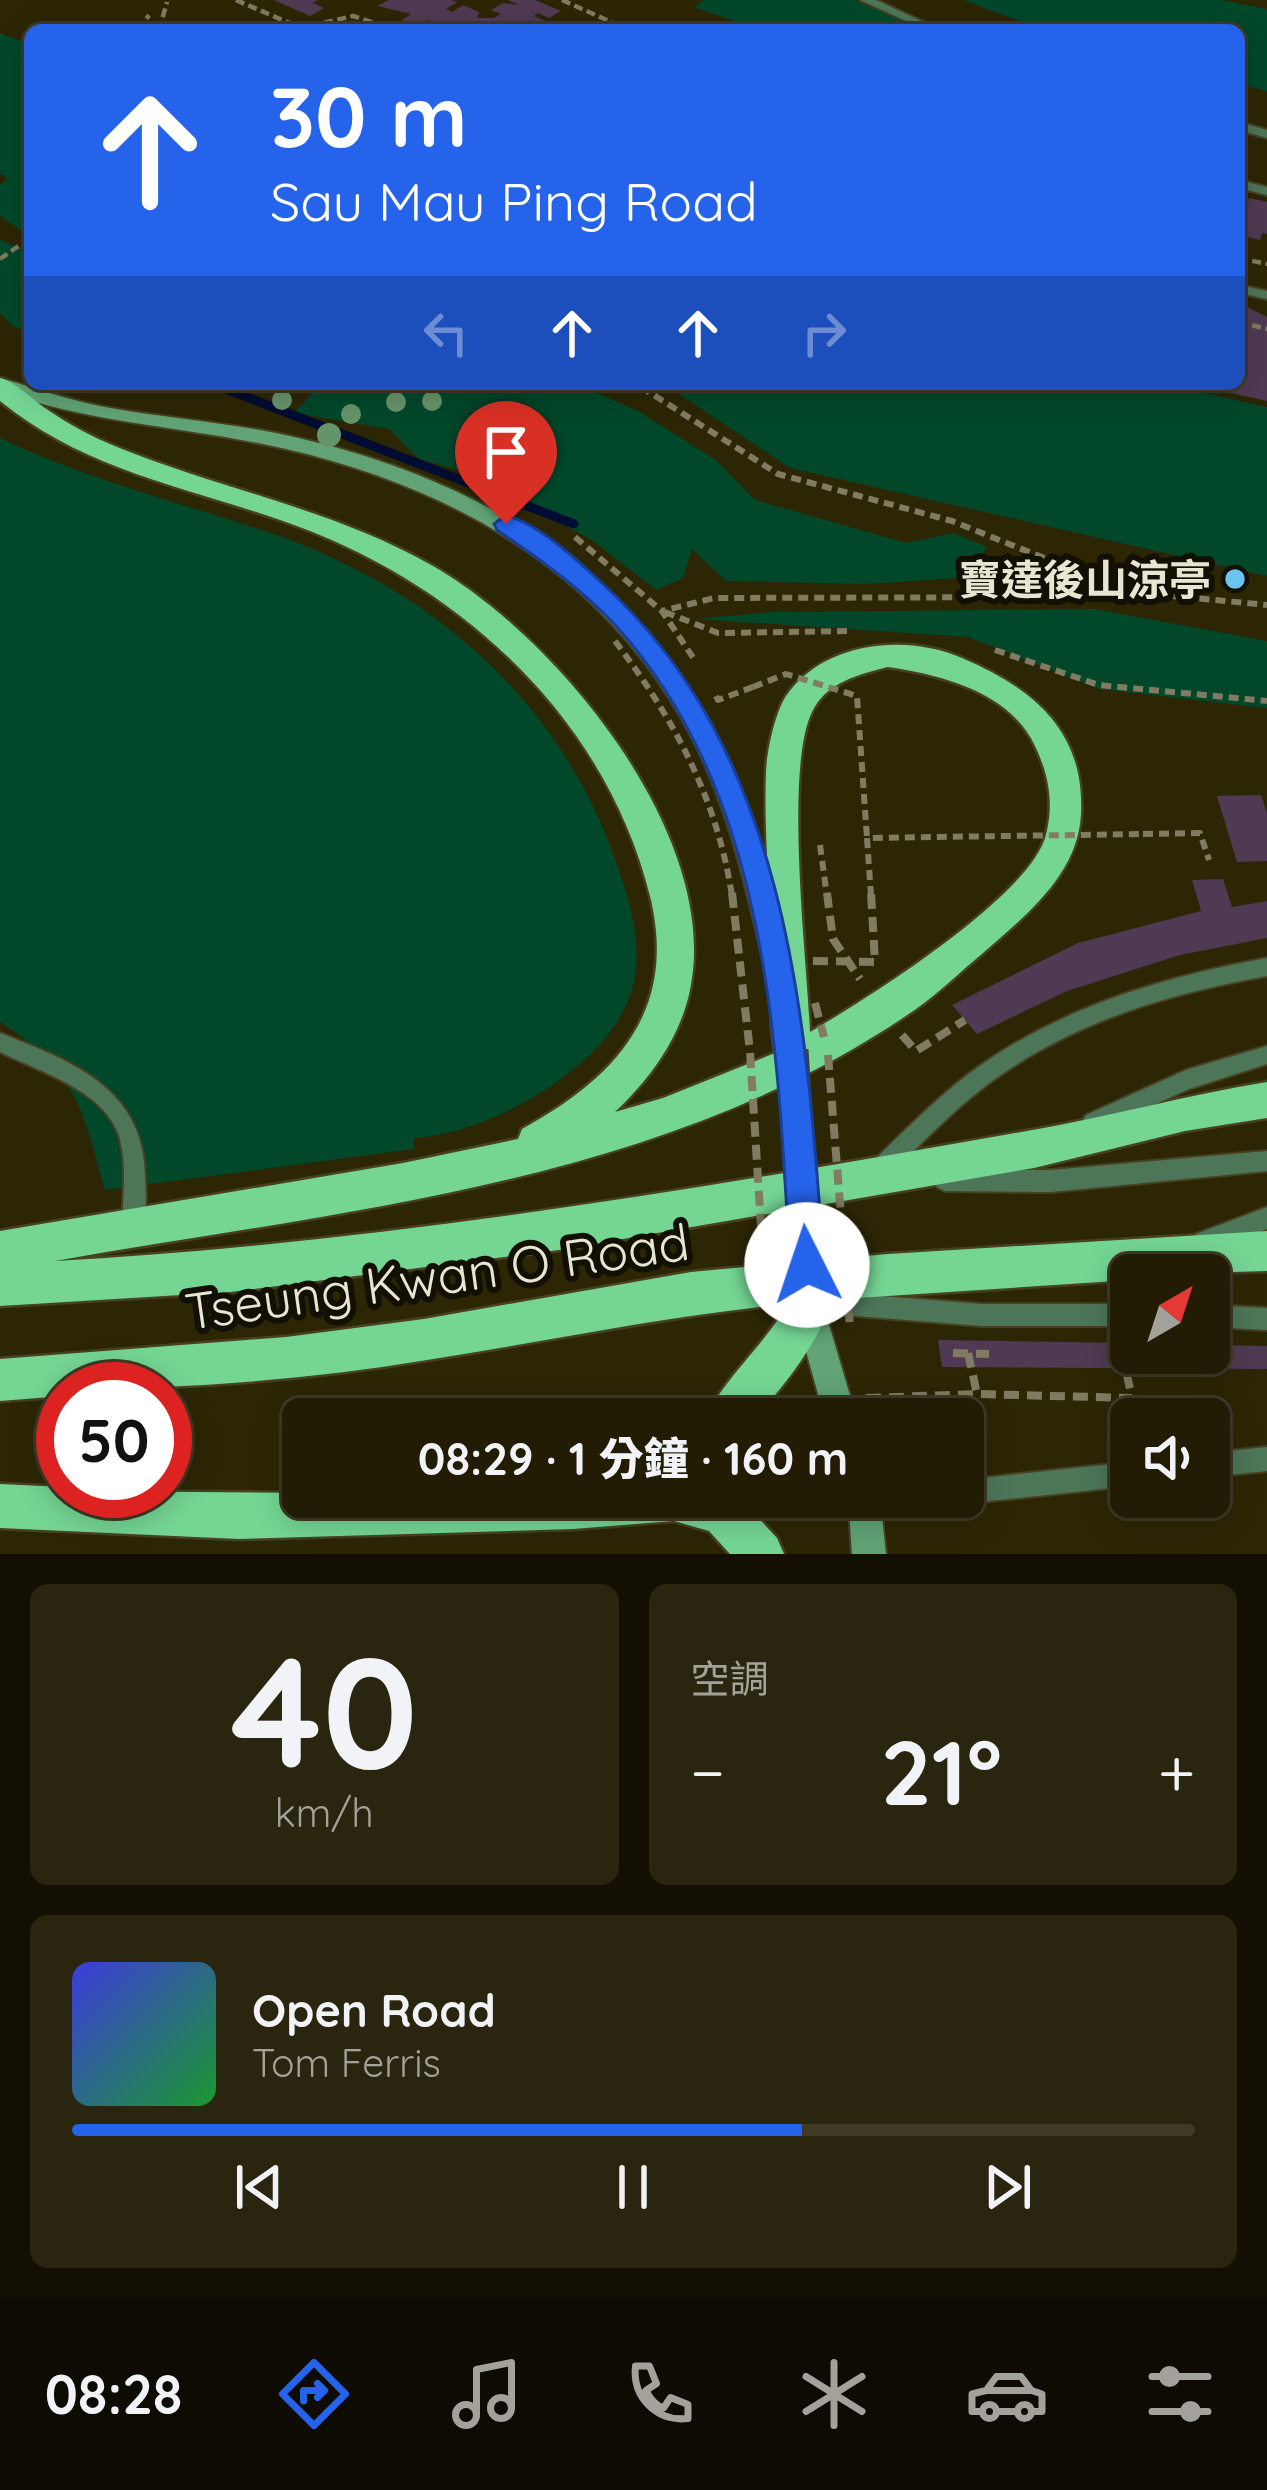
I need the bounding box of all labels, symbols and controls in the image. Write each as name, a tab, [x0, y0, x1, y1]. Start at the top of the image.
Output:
text: 30 m	[270, 63, 468, 168]
icon: ahead	[72, 72, 228, 228]
text: Sau Mau Ping Road	[270, 167, 758, 235]
icon: left	[413, 300, 479, 366]
icon: ahead	[539, 300, 605, 366]
icon: ahead	[665, 300, 731, 366]
icon: right	[791, 300, 857, 366]
pin	[455, 401, 557, 524]
icon: arrive	[473, 419, 539, 485]
place label: 寶達後山涼亭	[959, 553, 1211, 606]
marker: 寶達後山涼亭	[1222, 566, 1248, 592]
position arrow	[744, 1202, 870, 1328]
street label: Tseung Kwan O Road	[181, 1209, 693, 1343]
north arrow	[1110, 1254, 1230, 1374]
map controls	[1110, 1254, 1230, 1518]
speed limit sign: 50	[36, 1362, 192, 1518]
button: sound	[1110, 1398, 1230, 1518]
text: 08:29 · 1 分鐘 · 160 m	[418, 1430, 848, 1486]
text: 40	[230, 1612, 418, 1807]
text: 空調	[691, 1654, 769, 1703]
text: 21°	[881, 1715, 1002, 1828]
text: −	[691, 1730, 725, 1813]
text: +	[1158, 1730, 1195, 1813]
text: km/h	[275, 1788, 374, 1837]
text: Open Road	[252, 1982, 496, 2038]
text: Tom Ferris	[252, 2038, 441, 2087]
icon: previous	[226, 2154, 292, 2220]
icon: pause	[600, 2154, 666, 2220]
icon: next	[975, 2154, 1041, 2220]
icon: directions	[272, 2352, 356, 2436]
icon: music	[445, 2352, 529, 2436]
icon: phone	[618, 2352, 702, 2436]
icon: climate	[792, 2352, 876, 2436]
icon: car	[965, 2352, 1049, 2436]
icon: filters	[1138, 2352, 1222, 2436]
text: 08:28	[45, 2360, 182, 2428]

